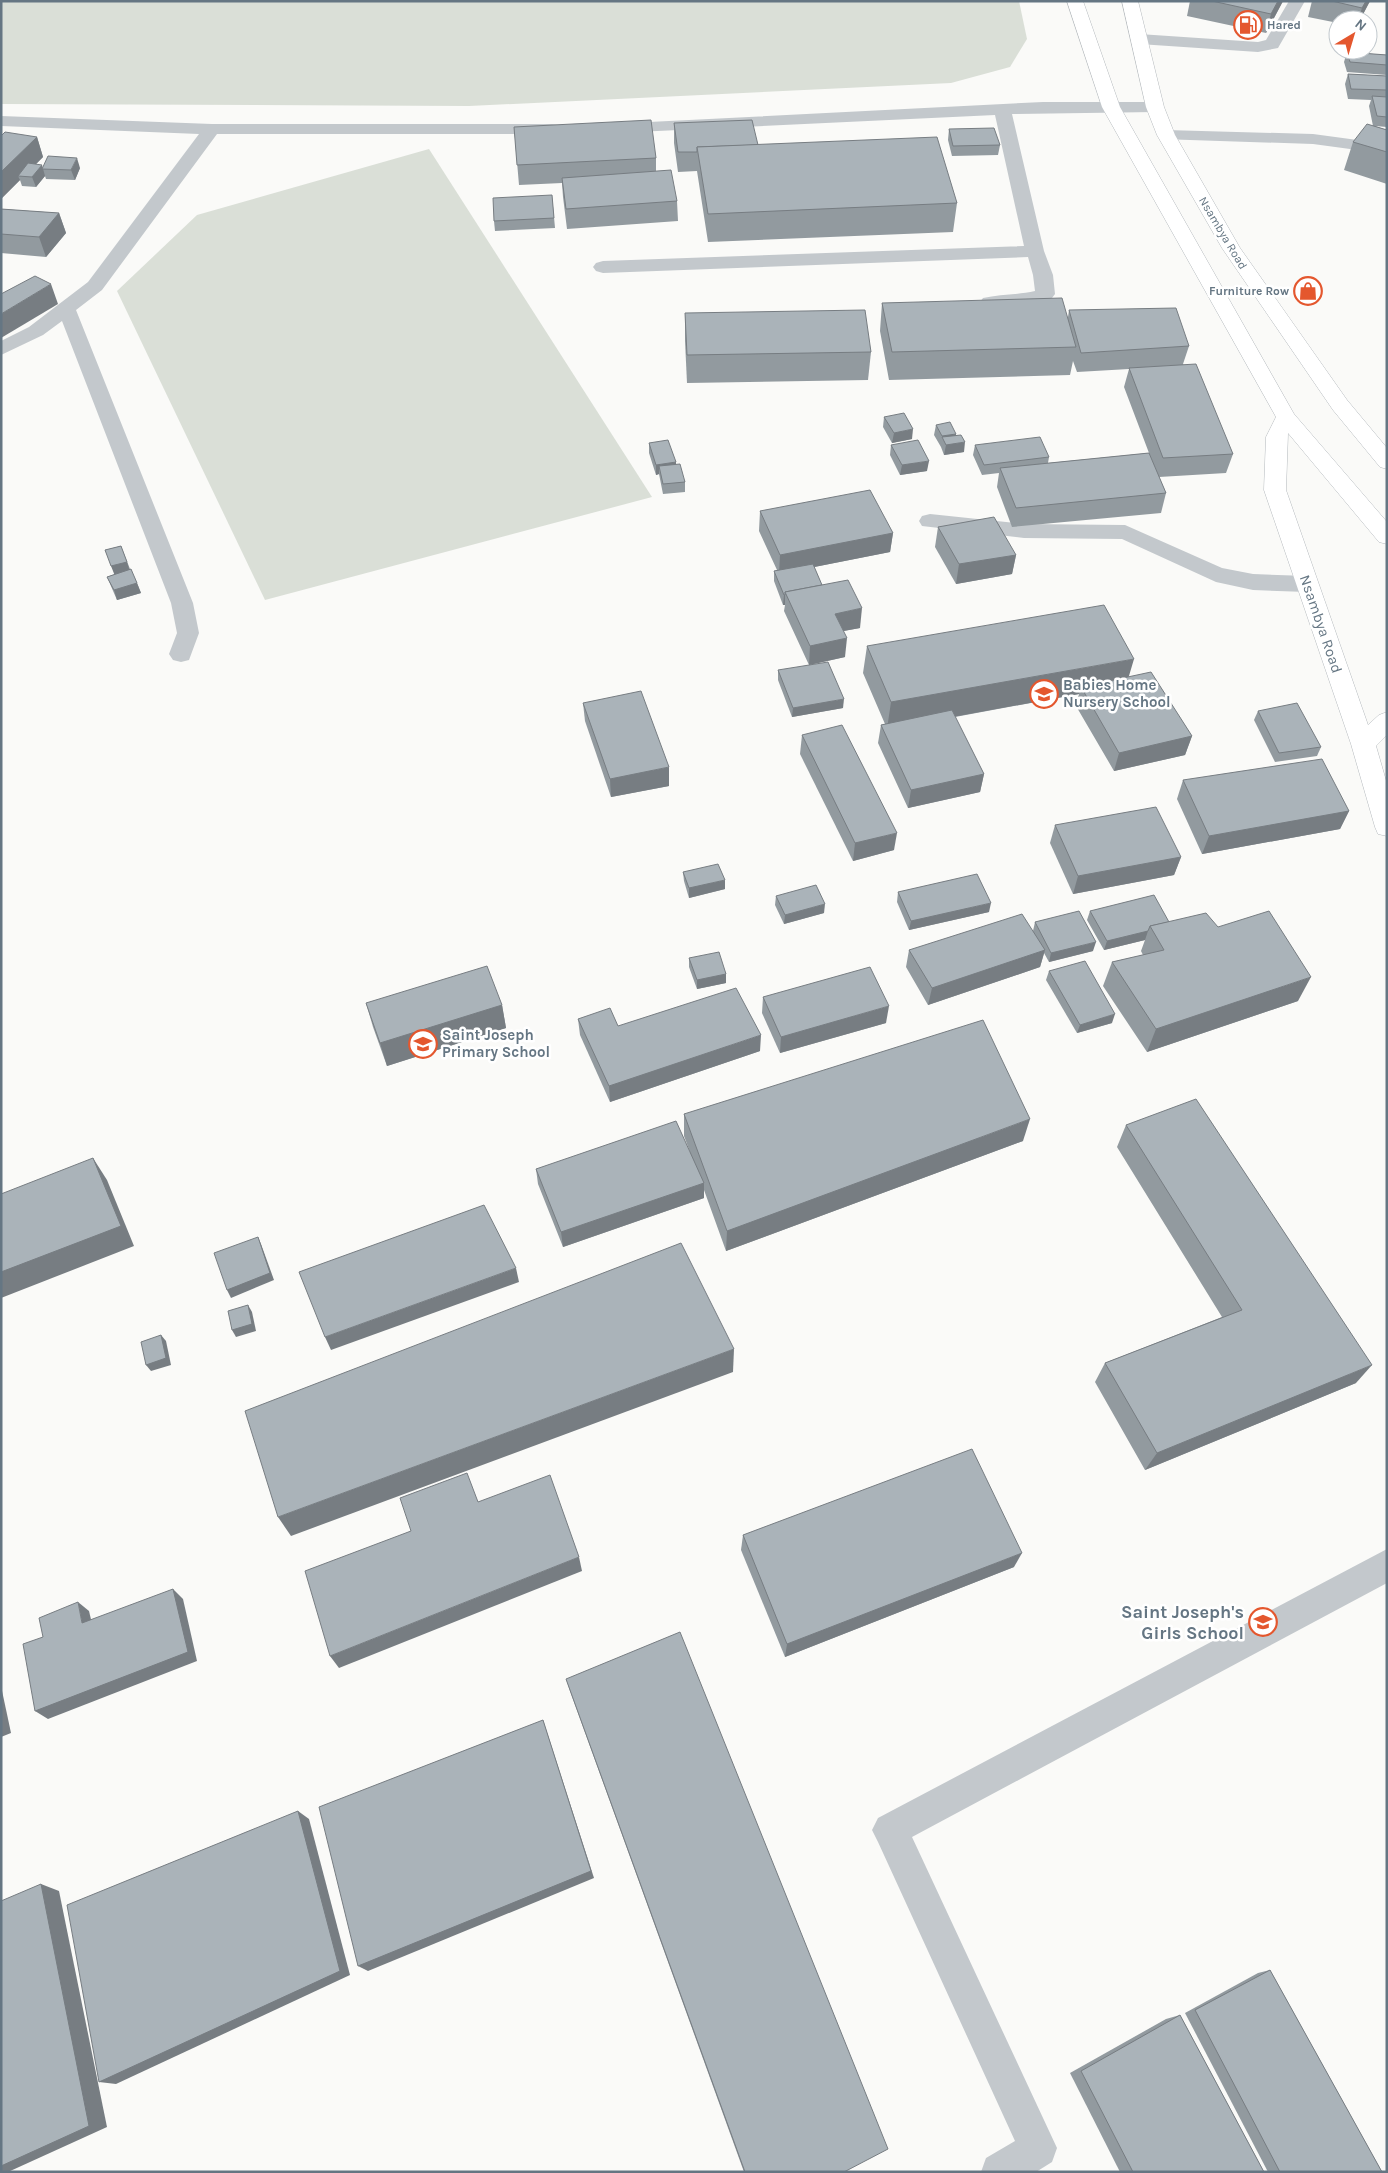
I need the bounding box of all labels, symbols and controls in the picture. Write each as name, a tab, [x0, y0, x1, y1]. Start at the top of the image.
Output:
fuel station icon: Hared	[1233, 10, 1263, 40]
north arrow	[1328, 10, 1378, 60]
text: N	[1352, 15, 1370, 35]
place label: Hared	[1267, 18, 1301, 32]
street label: Nsambya Road	[1196, 194, 1250, 272]
shop icon: Furniture Row	[1293, 276, 1323, 306]
place label: Furniture Row	[1209, 284, 1289, 298]
street label: Nsambya Road	[1296, 573, 1346, 675]
place label: Babies Home Nursery School	[1063, 676, 1171, 711]
school or university icon: Babies Home Nursery School	[1029, 679, 1059, 709]
place label: Saint Joseph Primary School	[442, 1026, 550, 1061]
school or university icon: Saint Joseph Primary School	[408, 1029, 438, 1059]
place label: Saint Joseph's Girls School	[1121, 1601, 1244, 1644]
school or university icon: Saint Joseph's Girls School	[1248, 1607, 1278, 1637]

